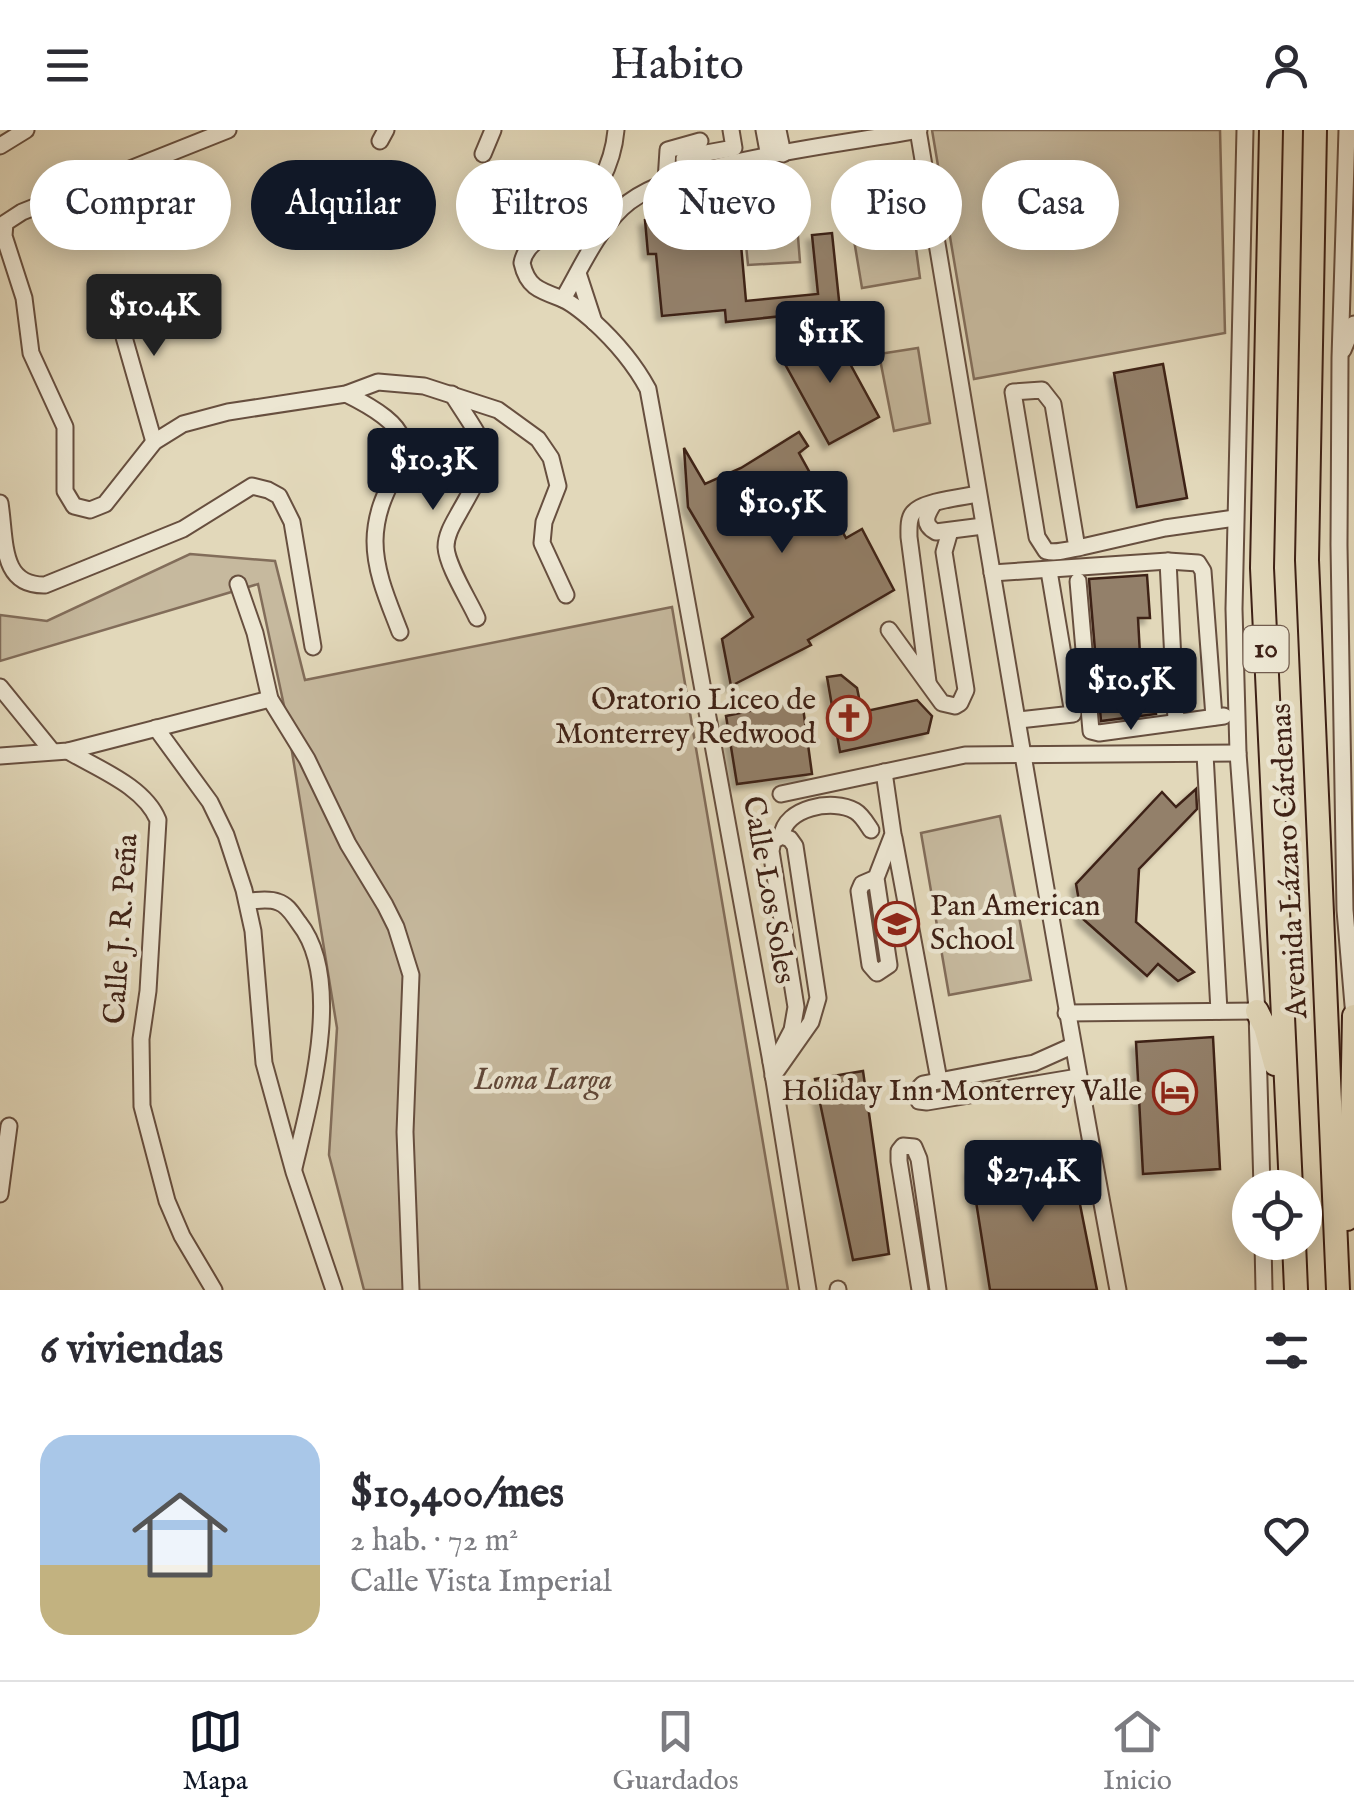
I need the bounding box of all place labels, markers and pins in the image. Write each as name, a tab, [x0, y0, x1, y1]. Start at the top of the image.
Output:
pin: $10.4K	[73, 274, 235, 359]
pin: $11K	[771, 301, 889, 386]
pin: $10.3K	[352, 428, 514, 513]
pin: $10.5K	[701, 471, 863, 556]
pin: $10.5K	[1050, 648, 1212, 733]
place label: Oratorio Liceo de Monterrey Redwood	[555, 682, 817, 754]
church icon: Oratorio Liceo de Monterrey Redwood	[826, 695, 872, 741]
place label: Pan American School	[930, 888, 1101, 960]
school or university icon: Pan American School	[874, 901, 920, 947]
hotel icon: Holiday Inn Monterrey Valle	[1152, 1069, 1198, 1115]
place label: Holiday Inn Monterrey Valle	[781, 1073, 1142, 1111]
pin: $27.4K	[952, 1140, 1114, 1225]

